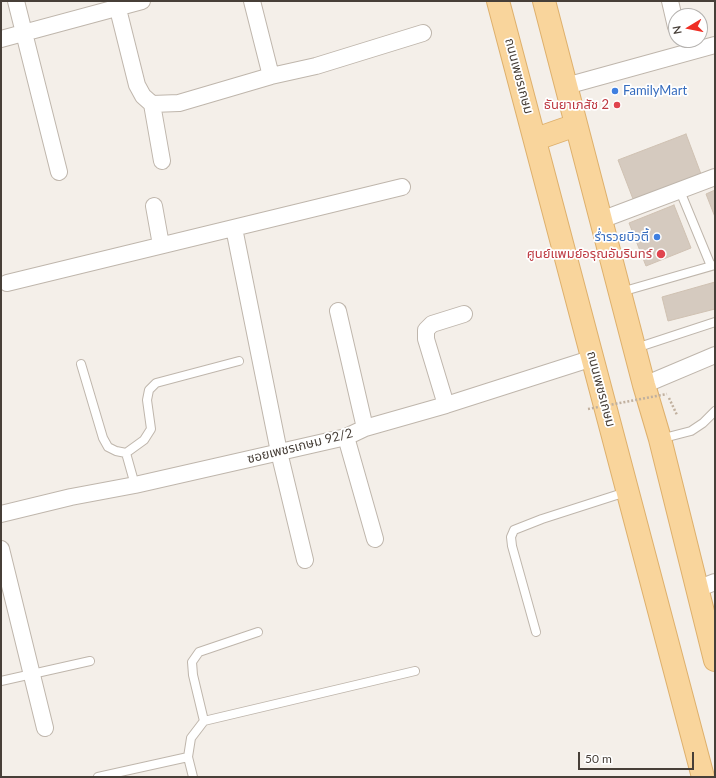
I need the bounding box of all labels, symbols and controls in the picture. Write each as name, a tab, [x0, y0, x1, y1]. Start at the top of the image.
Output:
north arrow	[668, 8, 708, 48]
text: N	[670, 25, 684, 35]
street label: ถนนเพชรเกษม	[501, 36, 537, 116]
place label: FamilyMart	[623, 83, 687, 99]
marker: FamilyMart	[610, 86, 620, 96]
place label: ธันยาเภสัช 2	[544, 97, 609, 113]
marker: ธันยาเภสัช 2	[612, 100, 622, 110]
place label: ร่ำรวยบิวตี้	[594, 229, 649, 245]
marker: ร่ำรวยบิวตี้	[652, 232, 662, 242]
place label: ศูนย์แพมย์อรุณอัมรินทร์	[527, 246, 652, 262]
marker: ศูนย์แพมย์อรุณอัมรินทร์	[655, 248, 667, 260]
street label: ถนนเพชรเกษม	[583, 349, 619, 429]
street label: ซอยเพชรเกษม 92/2	[246, 425, 354, 467]
scale bar	[580, 744, 696, 770]
text: 50 m	[585, 751, 612, 766]

